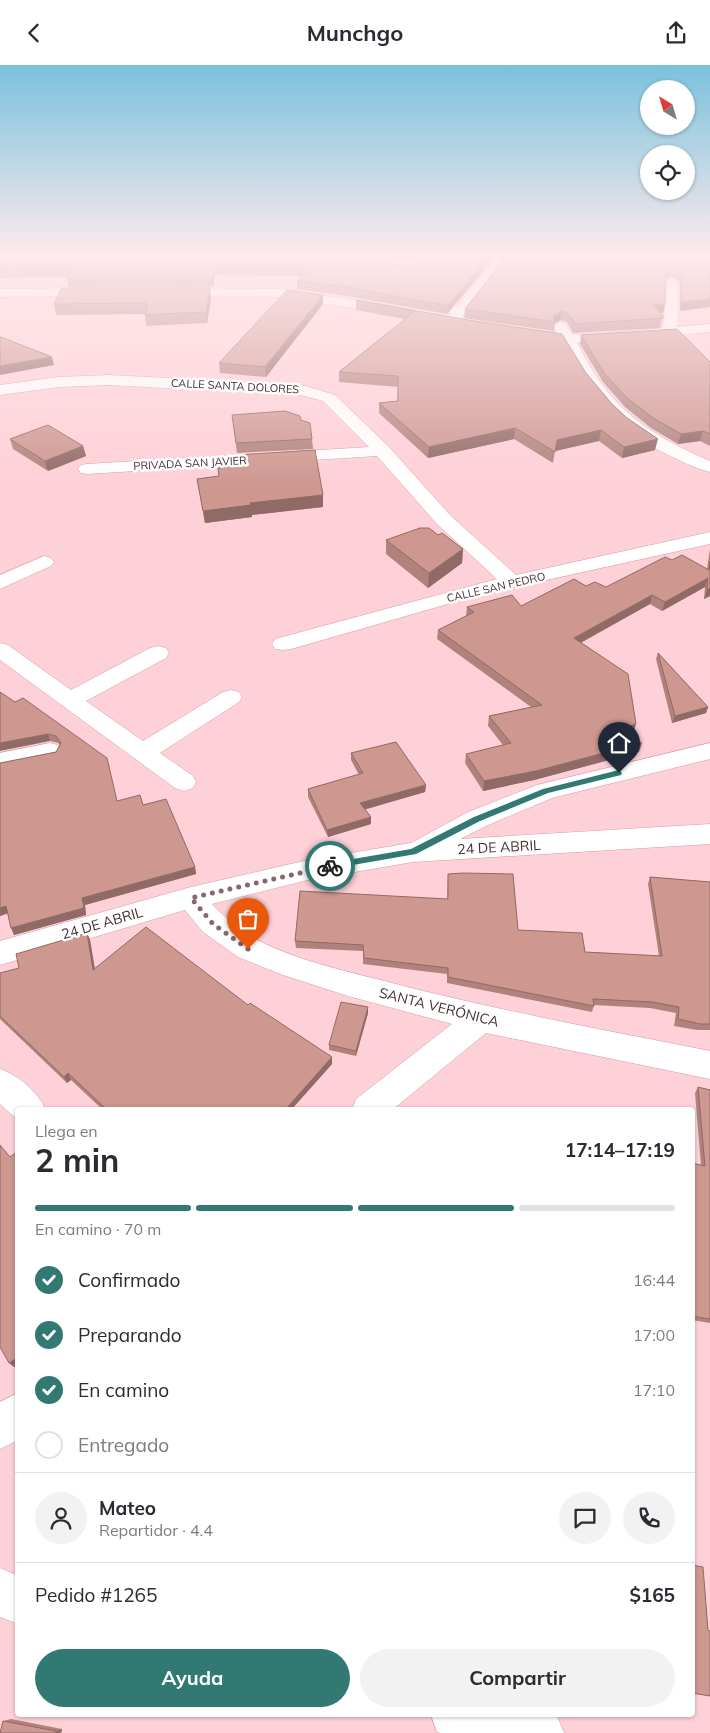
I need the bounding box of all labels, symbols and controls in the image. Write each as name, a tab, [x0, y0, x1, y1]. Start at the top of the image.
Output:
icon: back	[20, 19, 48, 47]
text: Munchgo	[307, 19, 403, 47]
icon: share	[662, 19, 690, 47]
north arrow	[640, 80, 695, 135]
map controls	[640, 80, 695, 200]
button: locate	[640, 145, 695, 200]
street label: CALLE SANTA DOLORES	[171, 376, 300, 396]
street label: PRIVADA SAN JAVIER	[133, 453, 247, 473]
street label: CALLE SAN PEDRO	[445, 569, 547, 605]
pin	[598, 722, 640, 773]
icon: home	[605, 729, 633, 757]
street label: 24 DE ABRIL	[457, 836, 542, 858]
courier	[305, 841, 355, 891]
icon: bike	[316, 852, 344, 880]
pin	[227, 898, 269, 949]
street label: 24 DE ABRIL	[59, 903, 145, 943]
icon: bag	[234, 905, 262, 933]
street label: SANTA VERÓNICA	[377, 983, 501, 1031]
text: Llega en	[35, 1121, 98, 1141]
text: 17:14–17:19	[565, 1138, 675, 1162]
text: 2 min	[35, 1140, 119, 1180]
text: En camino · 70 m	[35, 1219, 161, 1239]
icon: check	[35, 1266, 63, 1294]
text: Confirmado	[78, 1268, 180, 1292]
text: 16:44	[633, 1270, 675, 1290]
icon: check	[35, 1321, 63, 1349]
text: Preparando	[78, 1323, 182, 1347]
text: 17:00	[633, 1325, 675, 1345]
icon: check	[35, 1376, 63, 1404]
text: En camino	[78, 1378, 169, 1402]
text: 17:10	[633, 1380, 675, 1400]
text: Entregado	[78, 1433, 169, 1457]
button: person	[35, 1492, 87, 1544]
button: chat	[559, 1492, 611, 1544]
button: phone	[623, 1492, 675, 1544]
text: Mateo	[99, 1496, 156, 1520]
text: Repartidor · 4.4	[99, 1520, 213, 1540]
text: Pedido #1265	[35, 1583, 157, 1607]
text: $165	[629, 1583, 675, 1607]
button: Ayuda	[35, 1649, 350, 1707]
button: Compartir	[360, 1649, 675, 1707]

